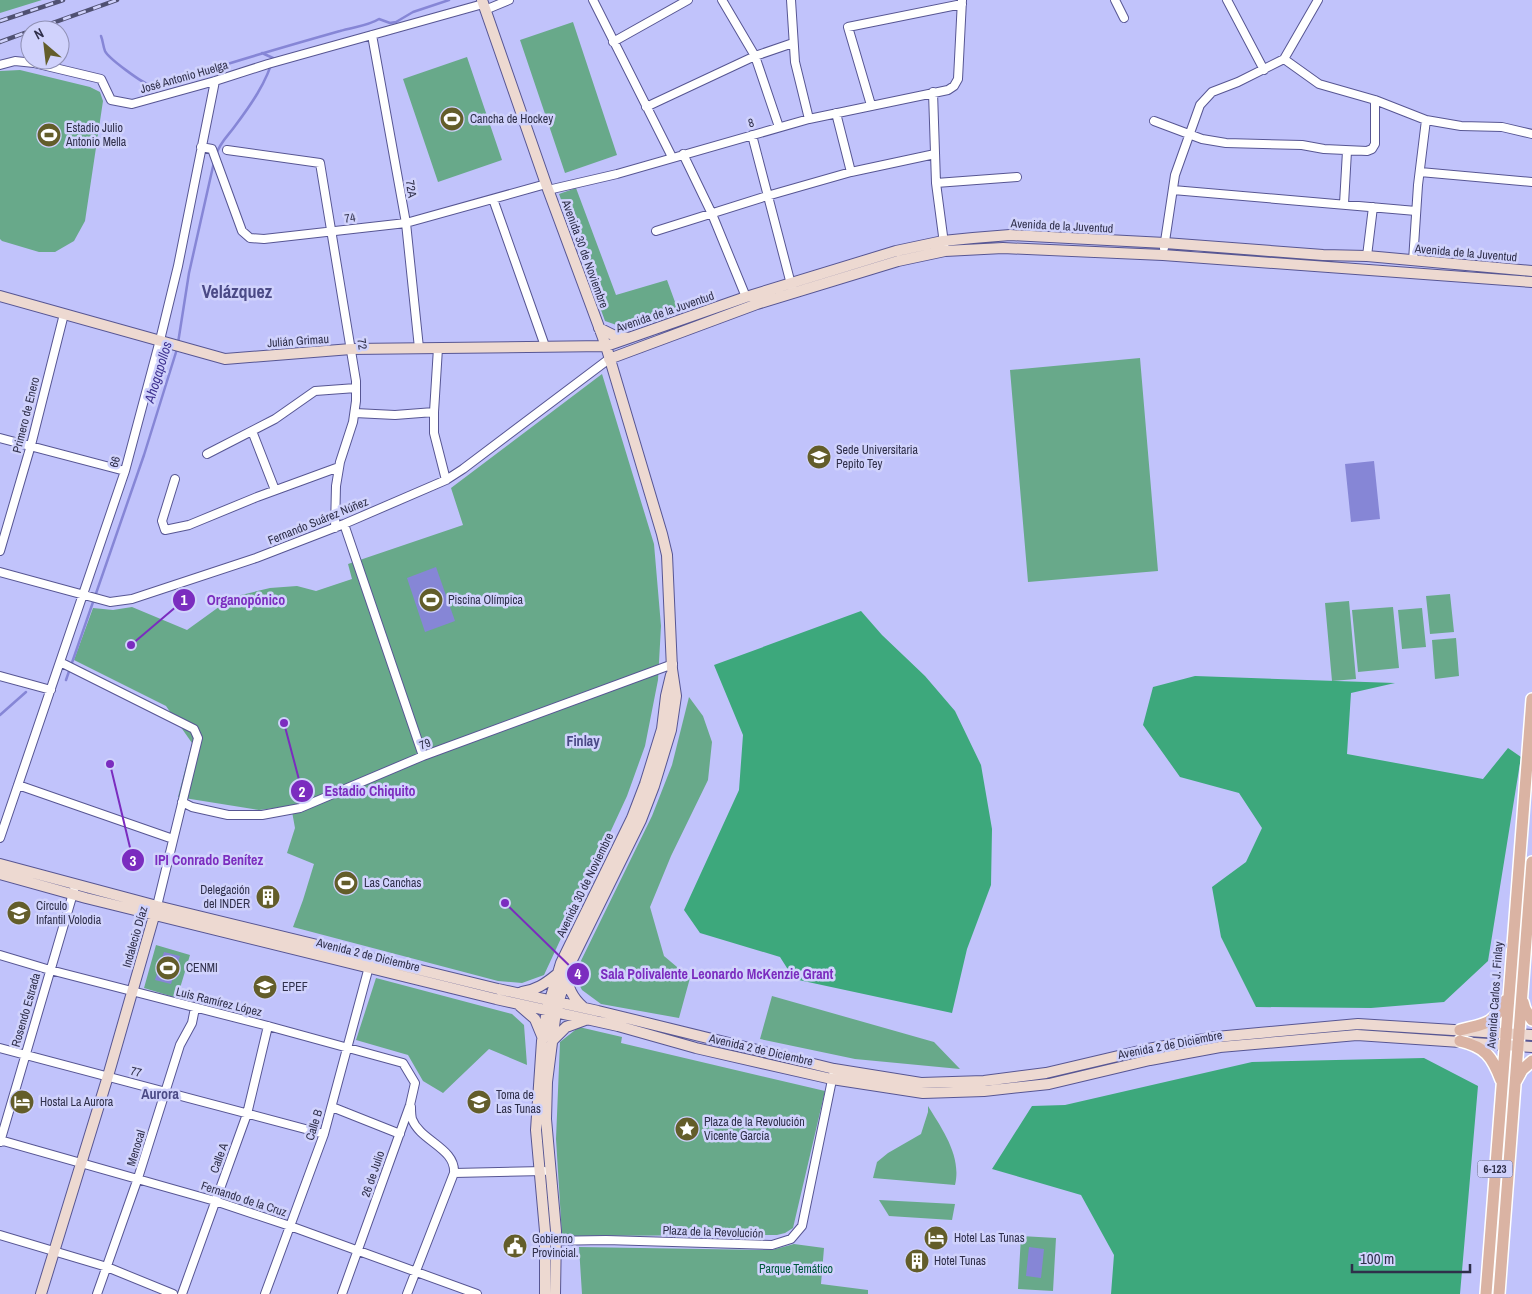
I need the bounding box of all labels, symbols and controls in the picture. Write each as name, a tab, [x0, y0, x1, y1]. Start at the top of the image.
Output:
north arrow	[20, 20, 70, 70]
text: N	[31, 24, 47, 43]
street label: José Antonio Huelga	[138, 57, 230, 97]
sports icon: Cancha de Hockey	[439, 106, 465, 132]
place label: Cancha de Hockey	[470, 111, 553, 127]
street label: 8	[746, 115, 756, 131]
place label: Estadio Julio Antonio Mella	[65, 120, 127, 150]
sports icon: Estadio Julio Antonio Mella	[36, 122, 62, 148]
street label: 72A	[402, 179, 420, 199]
street label: Avenida 30 de Noviembre	[558, 197, 612, 310]
street label: 74	[344, 209, 357, 227]
street label: Avenida de la Juventud	[1009, 215, 1114, 237]
street label: Avenida de la Juventud	[1413, 240, 1518, 265]
district label: Velázquez	[202, 279, 273, 304]
street label: Avenida de la Juventud	[613, 288, 716, 337]
street label: Julián Grimau	[267, 331, 329, 351]
street label: 72	[353, 337, 371, 351]
water label: Ahogapollos	[140, 339, 176, 406]
street label: Primero de Enero	[9, 375, 43, 455]
place label: Sede Universitaria Pepito Tey	[836, 442, 919, 472]
school or university icon: Sede Universitaria Pepito Tey	[806, 444, 832, 470]
street label: 66	[106, 455, 124, 469]
street label: Fernando Suárez Núñez	[266, 494, 371, 548]
callout: Organopónico	[171, 586, 295, 615]
sports icon: Piscina Olímpica	[418, 587, 444, 613]
text: 1	[181, 589, 188, 610]
text: Organopónico	[207, 591, 285, 609]
place label: Piscina Olímpica	[448, 592, 523, 608]
district label: Finlay	[566, 732, 600, 750]
street label: 79	[417, 735, 433, 753]
callout: Estadio Chiquito	[290, 777, 426, 806]
text: 2	[299, 781, 306, 802]
text: Estadio Chiquito	[324, 782, 416, 800]
street label: Avenida 30 de Noviembre	[552, 830, 617, 941]
callout: IPI Conrado Benítez	[120, 846, 274, 875]
text: 3	[130, 850, 137, 871]
text: IPI Conrado Benítez	[155, 851, 263, 869]
sports icon: Las Canchas	[333, 870, 359, 896]
place label: Las Canchas	[364, 875, 422, 891]
place label: Delegación del INDER	[200, 882, 250, 912]
building icon: Delegación del INDER	[255, 884, 281, 910]
place label: Círculo Infantil Volodia	[36, 898, 102, 928]
school or university icon: Círculo Infantil Volodia	[6, 900, 32, 926]
street label: Indalecio Díaz	[119, 904, 151, 969]
street label: Avenida 2 de Diciembre	[314, 934, 421, 976]
street label: Avenida Carlos J. Finlay	[1483, 941, 1507, 1050]
sports icon: CENMI	[155, 955, 181, 981]
callout: Sala Polivalente Leonardo McKenzie Grant	[565, 959, 843, 988]
place label: CENMI	[186, 960, 218, 976]
text: 4	[575, 963, 582, 984]
text: Sala Polivalente Leonardo McKenzie Grant	[601, 965, 834, 983]
street label: Rosendo Estrada	[8, 971, 44, 1049]
school or university icon: EPEF	[252, 974, 278, 1000]
place label: EPEF	[282, 979, 308, 995]
street label: Luis Ramírez López	[174, 984, 264, 1020]
street label: Avenida 2 de Diciembre	[1115, 1027, 1224, 1063]
street label: Avenida 2 de Diciembre	[707, 1030, 814, 1070]
street label: 77	[129, 1063, 144, 1081]
district label: Aurora	[141, 1085, 179, 1103]
place label: Toma de Las Tunas	[496, 1087, 541, 1117]
hotel icon: Hostal La Aurora	[9, 1089, 35, 1115]
school or university icon: Toma de Las Tunas	[466, 1089, 492, 1115]
place label: Hostal La Aurora	[40, 1094, 114, 1110]
street label: Calle B	[302, 1107, 326, 1143]
place label: Plaza de la Revolución Vicente García	[704, 1114, 805, 1144]
place icon: Plaza de la Revolución Vicente García	[674, 1116, 700, 1142]
street label: Menocal	[123, 1128, 149, 1168]
street label: Calle A	[206, 1140, 232, 1175]
street label: 26 de Julio	[358, 1149, 388, 1199]
road number: 6-123	[1478, 1160, 1512, 1178]
street label: Fernando de la Cruz	[199, 1178, 289, 1220]
street label: Plaza de la Revolución	[662, 1222, 764, 1242]
hotel icon: Hotel Las Tunas	[923, 1225, 949, 1251]
place label: Hotel Las Tunas	[954, 1230, 1025, 1246]
place label: Gobierno Provincial.	[532, 1231, 579, 1261]
public building icon: Gobierno Provincial.	[502, 1233, 528, 1259]
scale bar	[1352, 1242, 1470, 1274]
building icon: Hotel Tunas	[904, 1248, 930, 1274]
text: 100 m	[1360, 1248, 1394, 1269]
place label: Hotel Tunas	[934, 1253, 986, 1269]
park label: Parque Temático	[759, 1261, 833, 1277]

